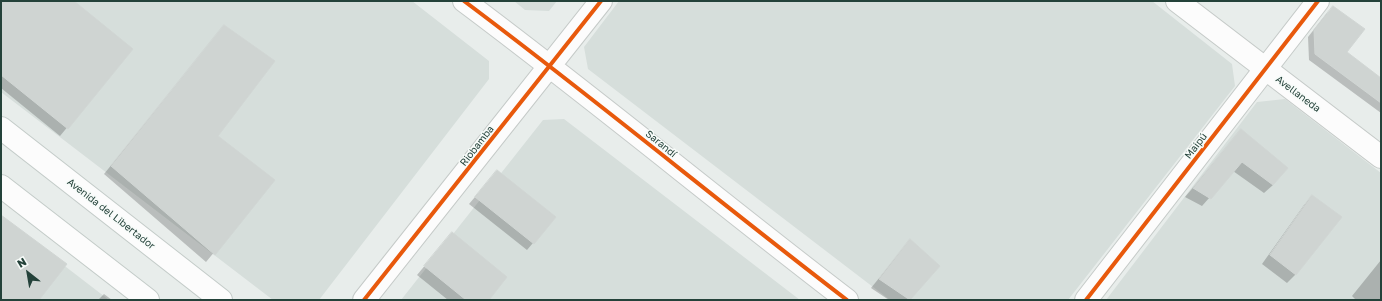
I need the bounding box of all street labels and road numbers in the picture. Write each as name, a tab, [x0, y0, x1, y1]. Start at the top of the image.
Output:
street label: Avellaneda	[1273, 73, 1323, 115]
street label: Riobamba	[458, 123, 496, 169]
street label: Sarandí	[643, 128, 679, 160]
street label: Maipú	[1182, 131, 1210, 161]
street label: Avenida del Libertador	[65, 176, 157, 252]

